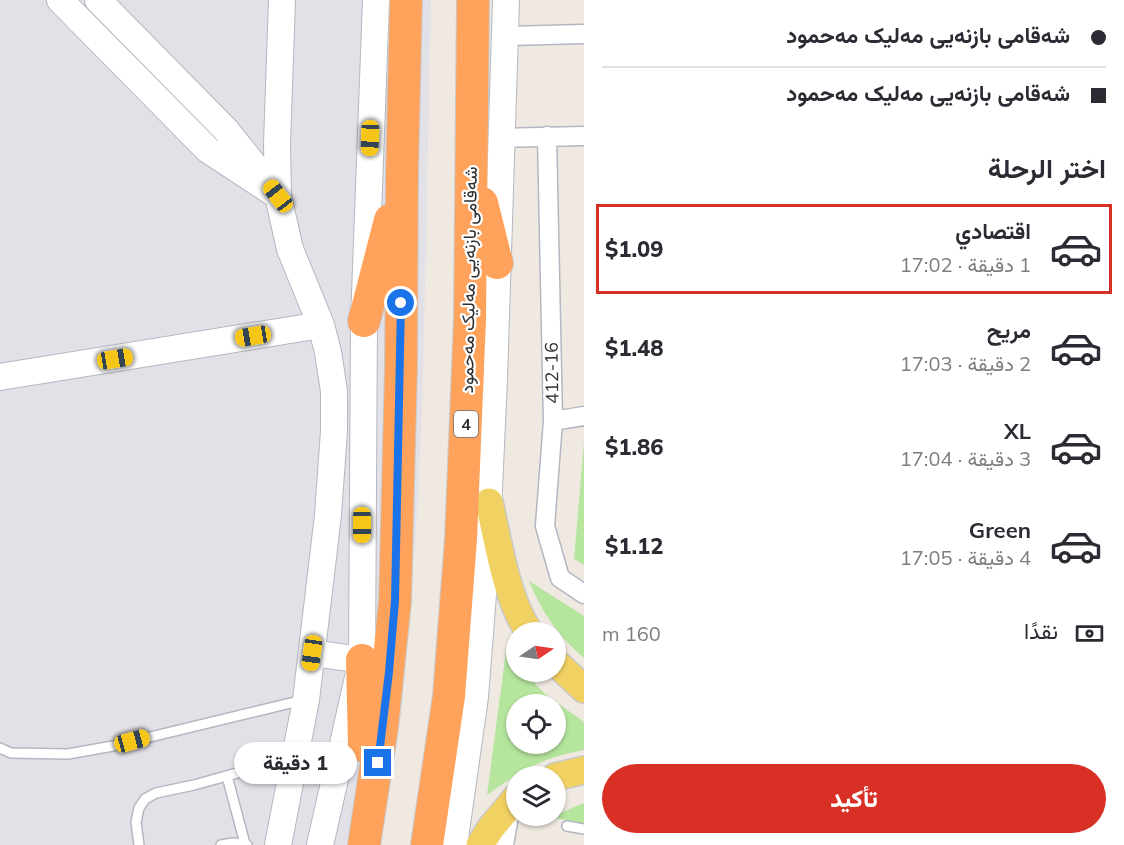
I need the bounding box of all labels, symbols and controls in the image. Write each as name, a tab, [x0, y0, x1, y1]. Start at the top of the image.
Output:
text: شەقامی بازنەیی مەلیک مەحمود	[786, 21, 1070, 49]
text: شەقامی بازنەیی مەلیک مەحمود	[786, 79, 1070, 107]
car	[360, 120, 380, 156]
text: اختر الرحلة	[988, 151, 1106, 185]
street label: شەقامی بازنەیی مەلیک مەحمود	[455, 166, 482, 394]
car	[260, 176, 296, 216]
text: اقتصادي	[955, 217, 1031, 245]
icon: car	[1049, 222, 1103, 276]
text: $1.09	[605, 235, 664, 263]
text: 1 دقيقة · 17:02	[900, 252, 1031, 277]
route start	[387, 289, 414, 316]
text: مريح	[987, 316, 1031, 344]
icon: car	[1049, 321, 1103, 375]
car	[234, 324, 272, 348]
text: $1.48	[605, 334, 664, 362]
street label: 412-16	[539, 342, 564, 404]
car	[96, 347, 134, 371]
text: 2 دقيقة · 17:03	[900, 351, 1031, 376]
road number: 4	[454, 411, 478, 437]
text: XL	[1004, 417, 1031, 445]
icon: car	[1049, 420, 1103, 474]
text: $1.86	[605, 433, 664, 461]
text: 3 دقيقة · 17:04	[900, 446, 1031, 471]
car	[353, 507, 371, 543]
text: Green	[969, 516, 1031, 544]
icon: car	[1049, 519, 1103, 573]
text: $1.12	[605, 532, 664, 560]
text: 4 دقيقة · 17:05	[900, 545, 1031, 570]
text: نقدًا	[1024, 617, 1058, 645]
icon: cash	[1073, 617, 1106, 650]
text: 160 m	[602, 621, 661, 646]
north arrow	[506, 622, 566, 682]
map controls	[506, 622, 566, 826]
car	[301, 634, 323, 672]
button: locate	[506, 694, 566, 754]
car	[112, 728, 152, 754]
callout: 1 دقيقة	[234, 742, 357, 784]
route end	[364, 749, 391, 776]
text: 1 دقيقة	[263, 750, 328, 775]
button: تأكيد	[602, 764, 1106, 833]
button: layers	[506, 766, 566, 826]

